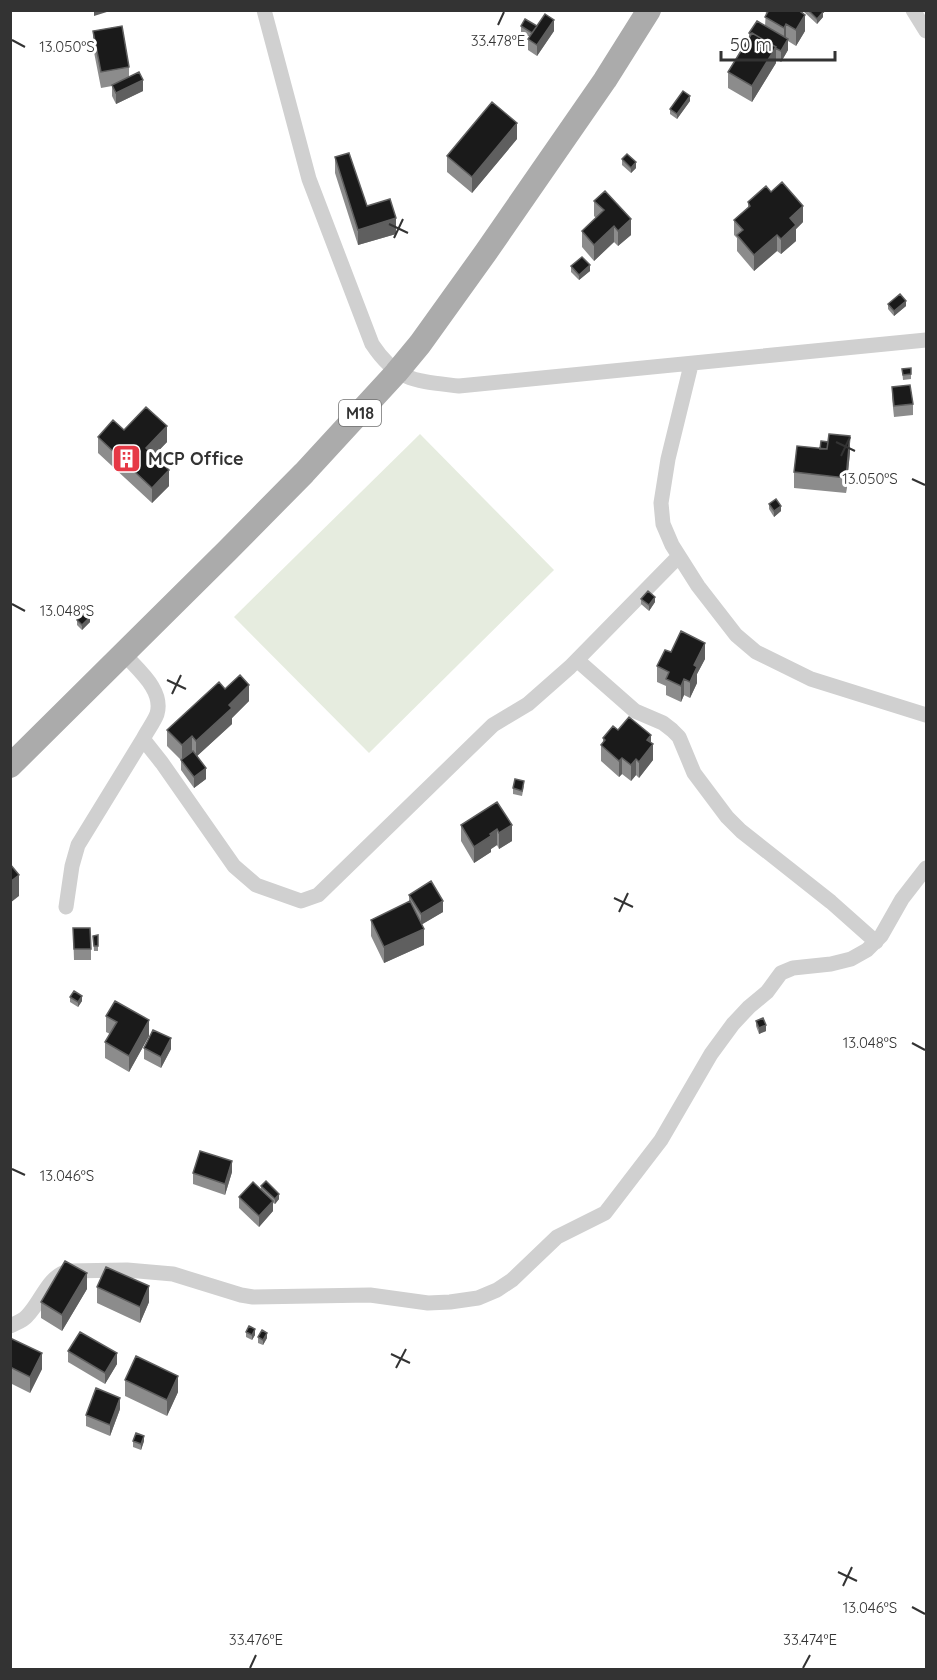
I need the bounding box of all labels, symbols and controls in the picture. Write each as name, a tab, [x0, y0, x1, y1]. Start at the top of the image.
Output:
scale bar	[721, 24, 835, 62]
text: 33.478°E	[471, 31, 525, 50]
text: 50 m	[730, 33, 772, 56]
text: 13.050°S	[39, 37, 95, 56]
road number: M18	[339, 400, 381, 426]
building icon: MCP Office	[111, 442, 143, 474]
place label: MCP Office	[148, 447, 244, 470]
text: 13.050°S	[842, 469, 898, 488]
text: 13.048°S	[40, 601, 94, 620]
text: 13.048°S	[843, 1033, 897, 1052]
text: 13.046°S	[40, 1166, 94, 1185]
text: 13.046°S	[843, 1598, 897, 1617]
text: 33.476°E	[229, 1630, 283, 1649]
text: 33.474°E	[783, 1630, 837, 1649]

